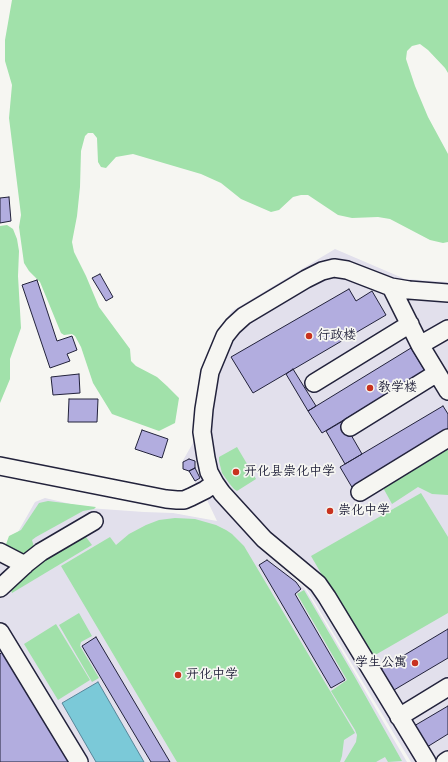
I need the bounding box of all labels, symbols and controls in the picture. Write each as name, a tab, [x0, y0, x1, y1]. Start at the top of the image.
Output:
place label: 行政楼	[317, 328, 356, 344]
marker: 行政楼	[304, 331, 314, 341]
place label: 教学楼	[378, 380, 417, 396]
marker: 教学楼	[365, 383, 375, 393]
place label: 开化县崇化中学	[244, 464, 335, 480]
marker: 开化县崇化中学	[231, 467, 241, 477]
place label: 崇化中学	[338, 503, 390, 519]
marker: 崇化中学	[325, 506, 335, 516]
place label: 学生公寓	[355, 655, 407, 671]
marker: 学生公寓	[410, 658, 420, 668]
place label: 开化中学	[186, 667, 238, 683]
marker: 开化中学	[173, 670, 183, 680]

